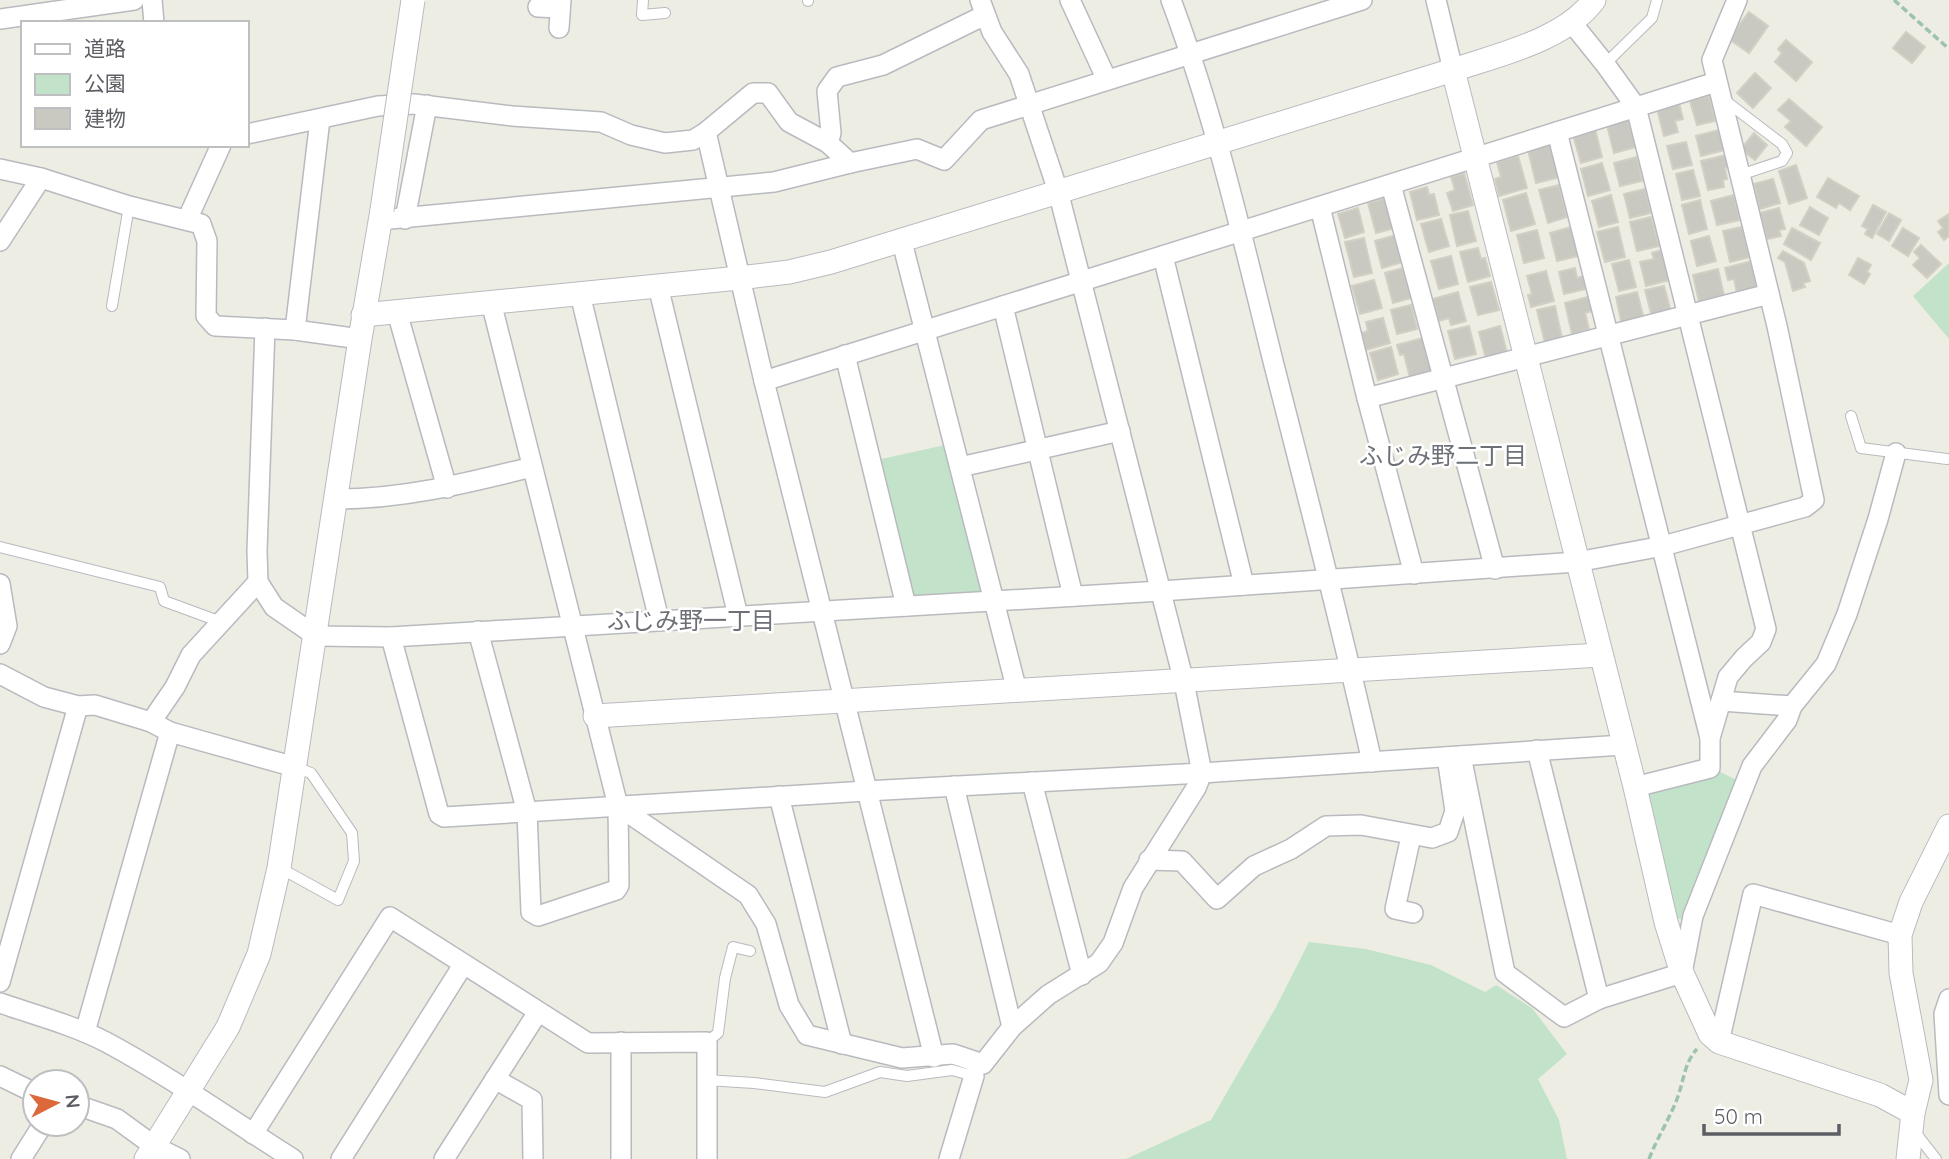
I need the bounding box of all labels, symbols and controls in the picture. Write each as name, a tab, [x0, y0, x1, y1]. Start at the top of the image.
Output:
legend	[21, 21, 248, 147]
text: 道路	[84, 35, 126, 61]
text: 公園	[84, 70, 126, 96]
text: 建物	[84, 105, 126, 131]
district label: ふじみ野二丁目	[1359, 440, 1527, 470]
district label: ふじみ野一丁目	[607, 605, 775, 635]
north arrow	[21, 1068, 91, 1138]
scale bar	[1704, 1092, 1839, 1136]
text: N	[60, 1093, 86, 1109]
text: 50 m	[1714, 1103, 1763, 1129]

